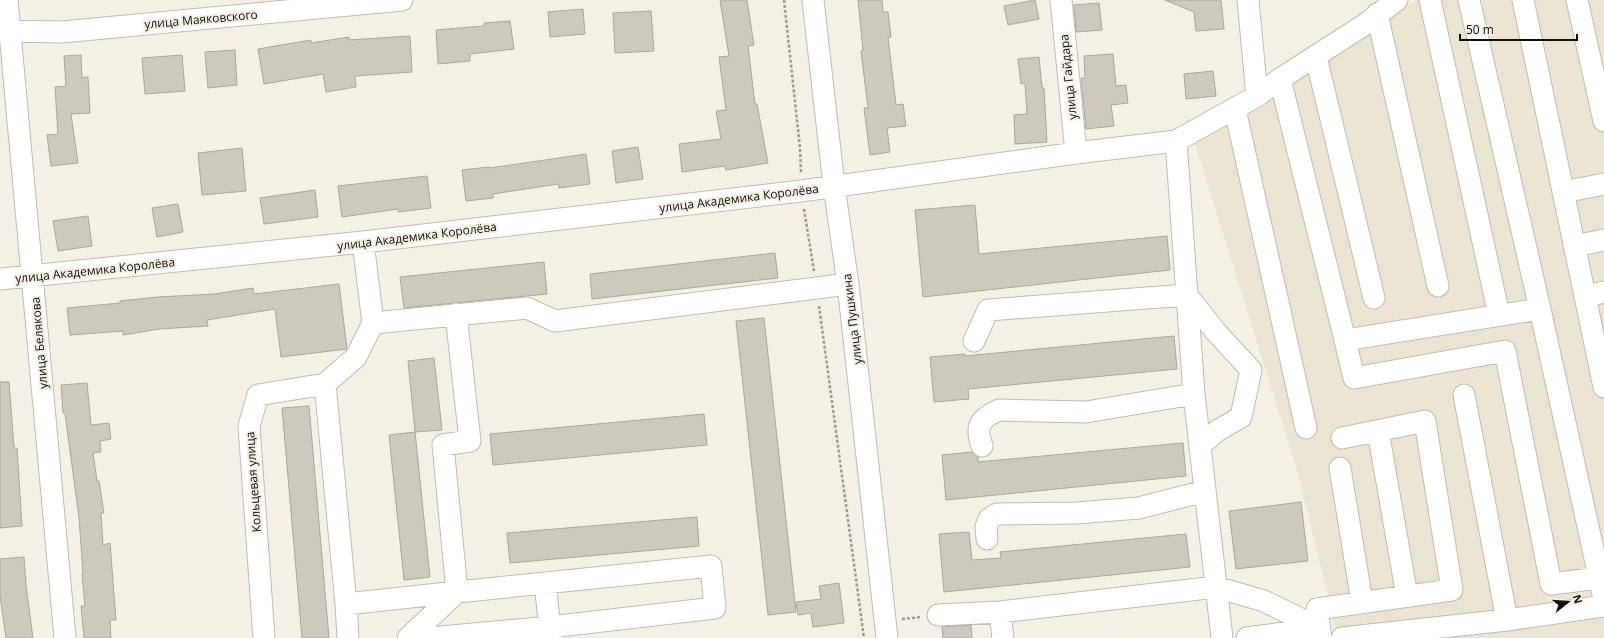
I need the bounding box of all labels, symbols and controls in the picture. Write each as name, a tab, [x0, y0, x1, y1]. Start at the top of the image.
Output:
street label: улица Маяковского	[144, 6, 258, 32]
scale bar	[1460, 16, 1577, 42]
text: 50 m	[1466, 21, 1494, 38]
street label: улица Гайдара	[1055, 33, 1081, 121]
street label: улица Академика Королёва	[658, 180, 820, 216]
street label: улица Академика Королёва	[336, 218, 498, 254]
street label: улица Академика Королёва	[14, 253, 176, 287]
street label: улица Пушкина	[838, 273, 866, 365]
street label: улица Белякова	[27, 296, 51, 390]
street label: Кольцевая улица	[241, 431, 265, 533]
north arrow	[1548, 582, 1588, 622]
text: N	[1570, 592, 1587, 605]

